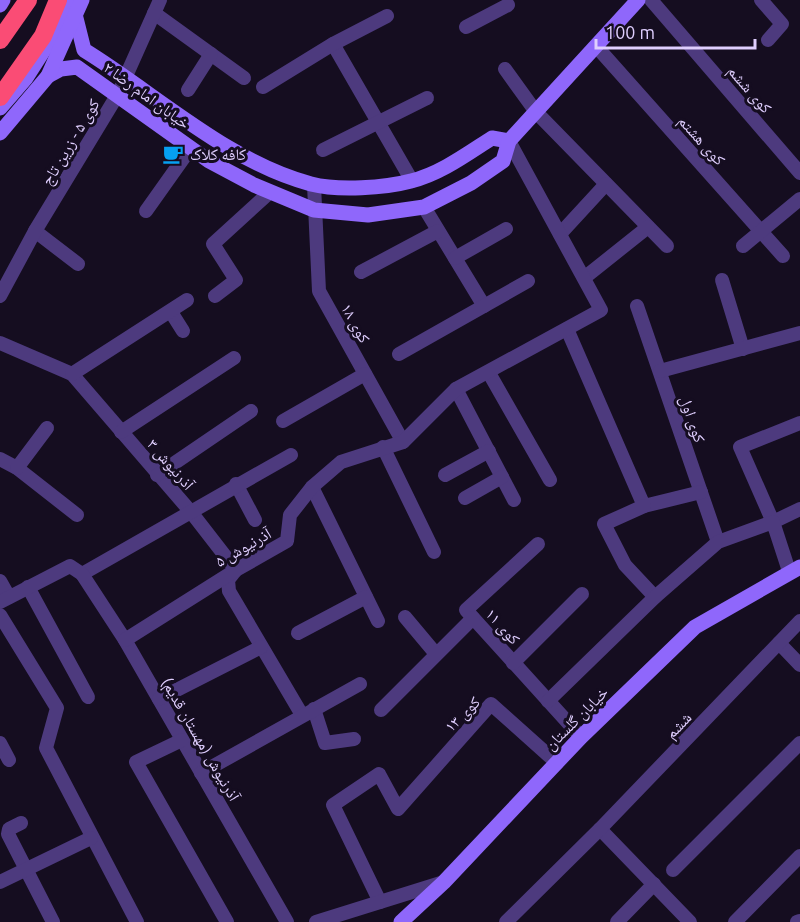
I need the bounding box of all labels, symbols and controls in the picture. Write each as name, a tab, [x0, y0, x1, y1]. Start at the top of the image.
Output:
scale bar	[596, 12, 755, 50]
text: 100 m	[605, 22, 655, 42]
street label: خیابان امام رضا ۲	[99, 58, 193, 134]
street label: کوی ششم	[723, 61, 776, 118]
street label: کوی ۵ - زرین تاج	[37, 95, 105, 189]
street label: کوی هشتم	[674, 111, 729, 170]
cafe icon: کافه کلاک	[161, 142, 185, 166]
place label: کافه کلاک	[190, 145, 247, 163]
street label: کوی ۱۸	[336, 300, 374, 347]
street label: کوی اول	[675, 393, 710, 446]
street label: آذرنیوش ۳	[143, 435, 199, 495]
street label: آذرنیوش ۵	[212, 523, 276, 572]
street label: کوی ۱۱	[481, 604, 524, 649]
street label: آذرنیوش (مهستان قدیم)	[157, 674, 244, 806]
street label: خیابان گلستان	[541, 683, 613, 755]
street label: کوی ۱۳	[441, 693, 485, 737]
street label: ششم	[661, 708, 696, 743]

